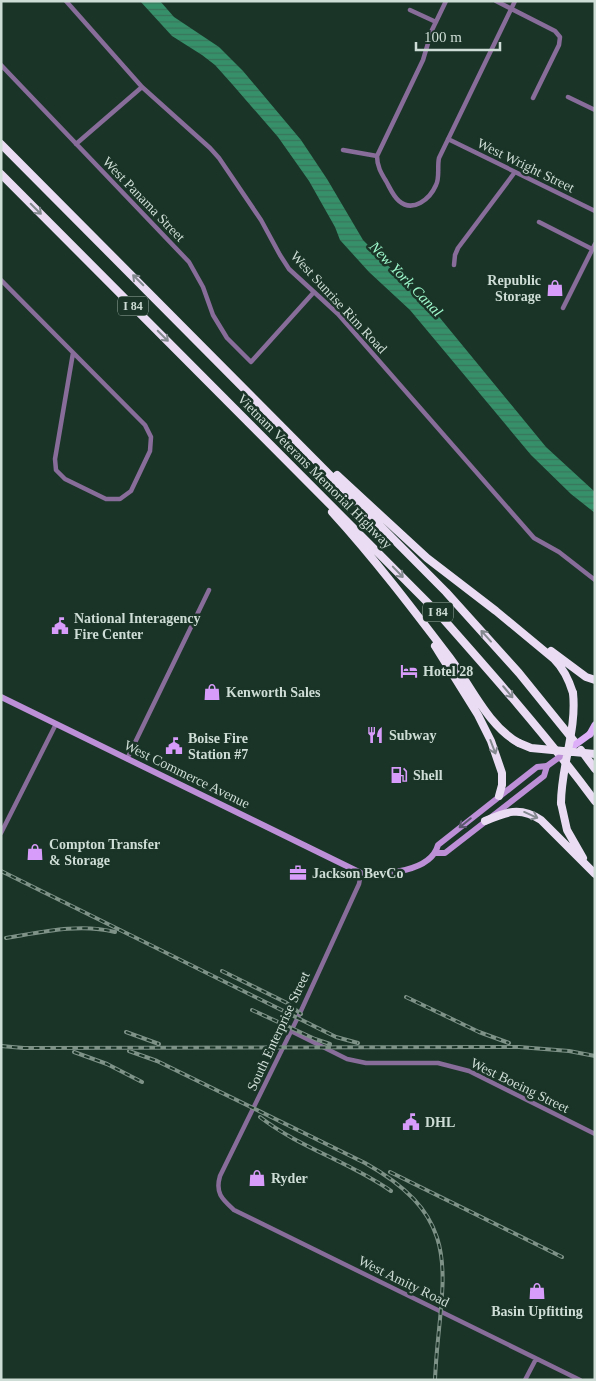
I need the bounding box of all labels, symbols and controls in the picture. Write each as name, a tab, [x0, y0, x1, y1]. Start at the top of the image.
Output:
scale bar	[416, 20, 500, 52]
text: 100 m	[424, 29, 462, 45]
street label: West Wright Street	[475, 135, 577, 196]
street label: West Panama Street	[99, 154, 188, 245]
one-way arrow	[29, 202, 41, 214]
water label: New York Canal	[366, 238, 446, 320]
street label: West Sunrise Rim Road	[288, 248, 390, 356]
place label: Republic Storage	[487, 273, 541, 304]
one-way arrow	[132, 275, 144, 287]
shop icon: Republic Storage	[545, 278, 565, 298]
road number: I 84	[118, 296, 148, 316]
one-way arrow	[156, 330, 169, 342]
street label: Vietnam Veterans Memorial Highway	[234, 391, 395, 552]
one-way arrow	[392, 566, 404, 578]
road number: I 84	[423, 602, 453, 622]
place label: National Interagency Fire Center	[74, 611, 200, 642]
public building icon: National Interagency Fire Center	[50, 616, 70, 636]
one-way arrow	[480, 630, 492, 643]
hotel icon: Hotel 28	[399, 661, 419, 681]
place label: Hotel 28	[423, 664, 473, 679]
shop icon: Kenworth Sales	[202, 682, 222, 702]
place label: Kenworth Sales	[226, 685, 321, 700]
one-way arrow	[502, 685, 513, 698]
restaurant icon: Subway	[365, 725, 385, 745]
place label: Subway	[389, 728, 436, 743]
place label: Boise Fire Station #7	[188, 731, 248, 762]
public building icon: Boise Fire Station #7	[164, 736, 184, 756]
street label: West Commerce Avenue	[122, 738, 252, 811]
one-way arrow	[489, 739, 498, 754]
fuel station icon: Shell	[389, 765, 409, 785]
place label: Shell	[413, 768, 443, 783]
one-way arrow	[523, 810, 538, 820]
one-way arrow	[459, 817, 472, 828]
place label: Compton Transfer & Storage	[49, 837, 160, 868]
shop icon: Compton Transfer & Storage	[25, 842, 45, 862]
office icon: Jackson BevCo	[288, 863, 308, 883]
place label: Jackson BevCo	[312, 866, 403, 881]
street label: South Enterprise Street	[244, 969, 313, 1093]
street label: West Boeing Street	[468, 1055, 572, 1116]
public building icon: DHL	[401, 1112, 421, 1132]
place label: DHL	[425, 1115, 455, 1130]
shop icon: Ryder	[247, 1168, 267, 1188]
place label: Ryder	[271, 1171, 308, 1186]
street label: West Amity Road	[356, 1253, 452, 1310]
shop icon: Basin Upfitting	[527, 1281, 547, 1301]
place label: Basin Upfitting	[491, 1304, 583, 1319]

